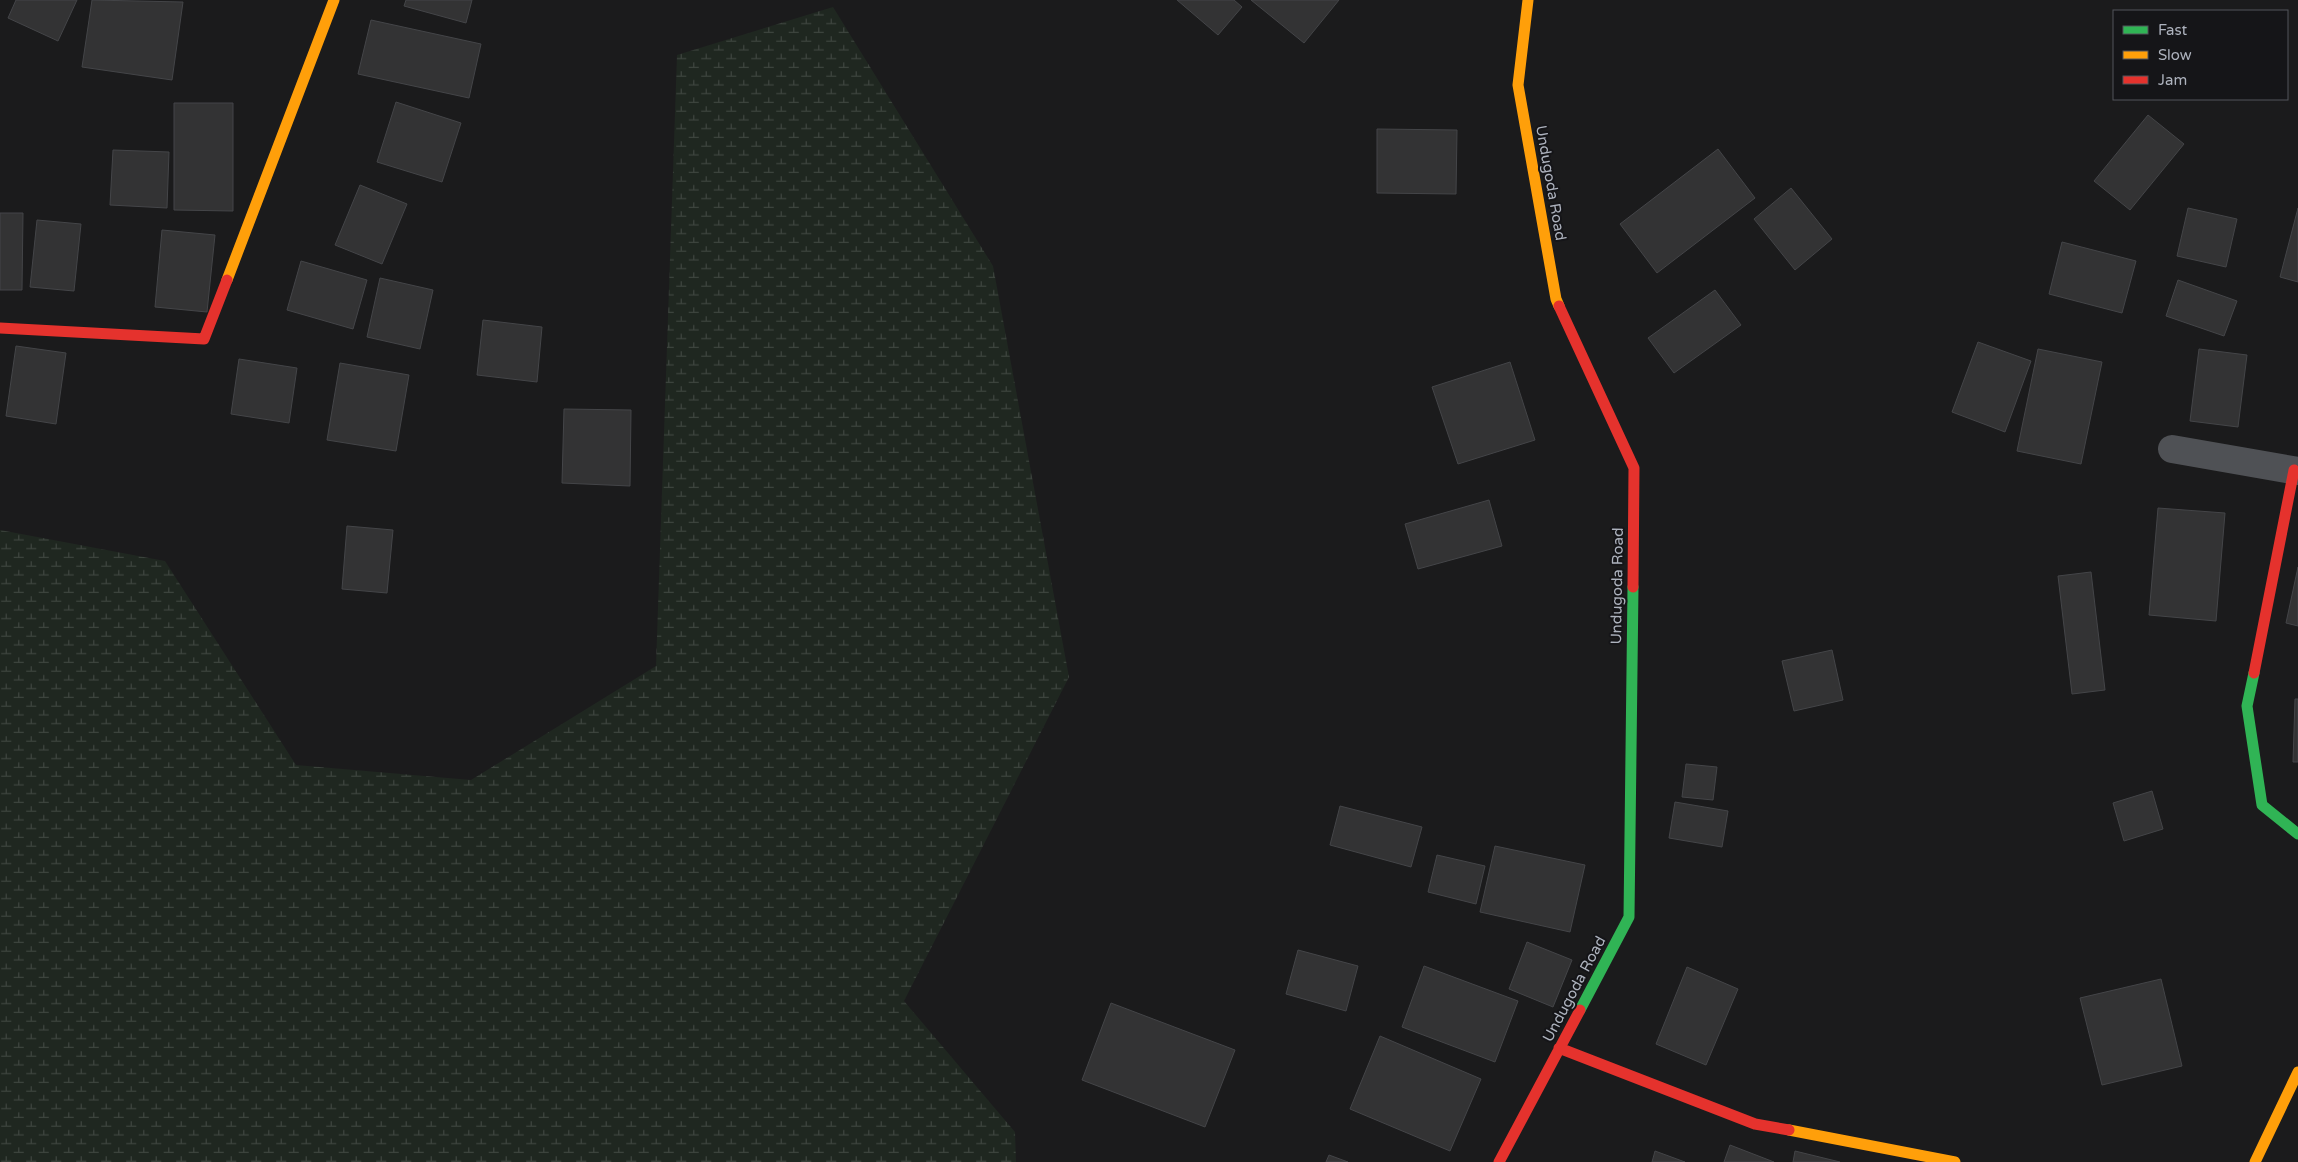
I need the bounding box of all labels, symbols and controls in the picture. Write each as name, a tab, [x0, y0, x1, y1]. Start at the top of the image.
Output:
legend	[2113, 10, 2288, 100]
text: Fast	[2158, 21, 2188, 39]
text: Slow	[2158, 46, 2192, 64]
text: Jam	[2158, 71, 2187, 89]
street label: Undugoda Road	[1532, 124, 1570, 242]
street label: Undugoda Road	[1607, 527, 1627, 645]
street label: Undugoda Road	[1539, 933, 1609, 1045]

